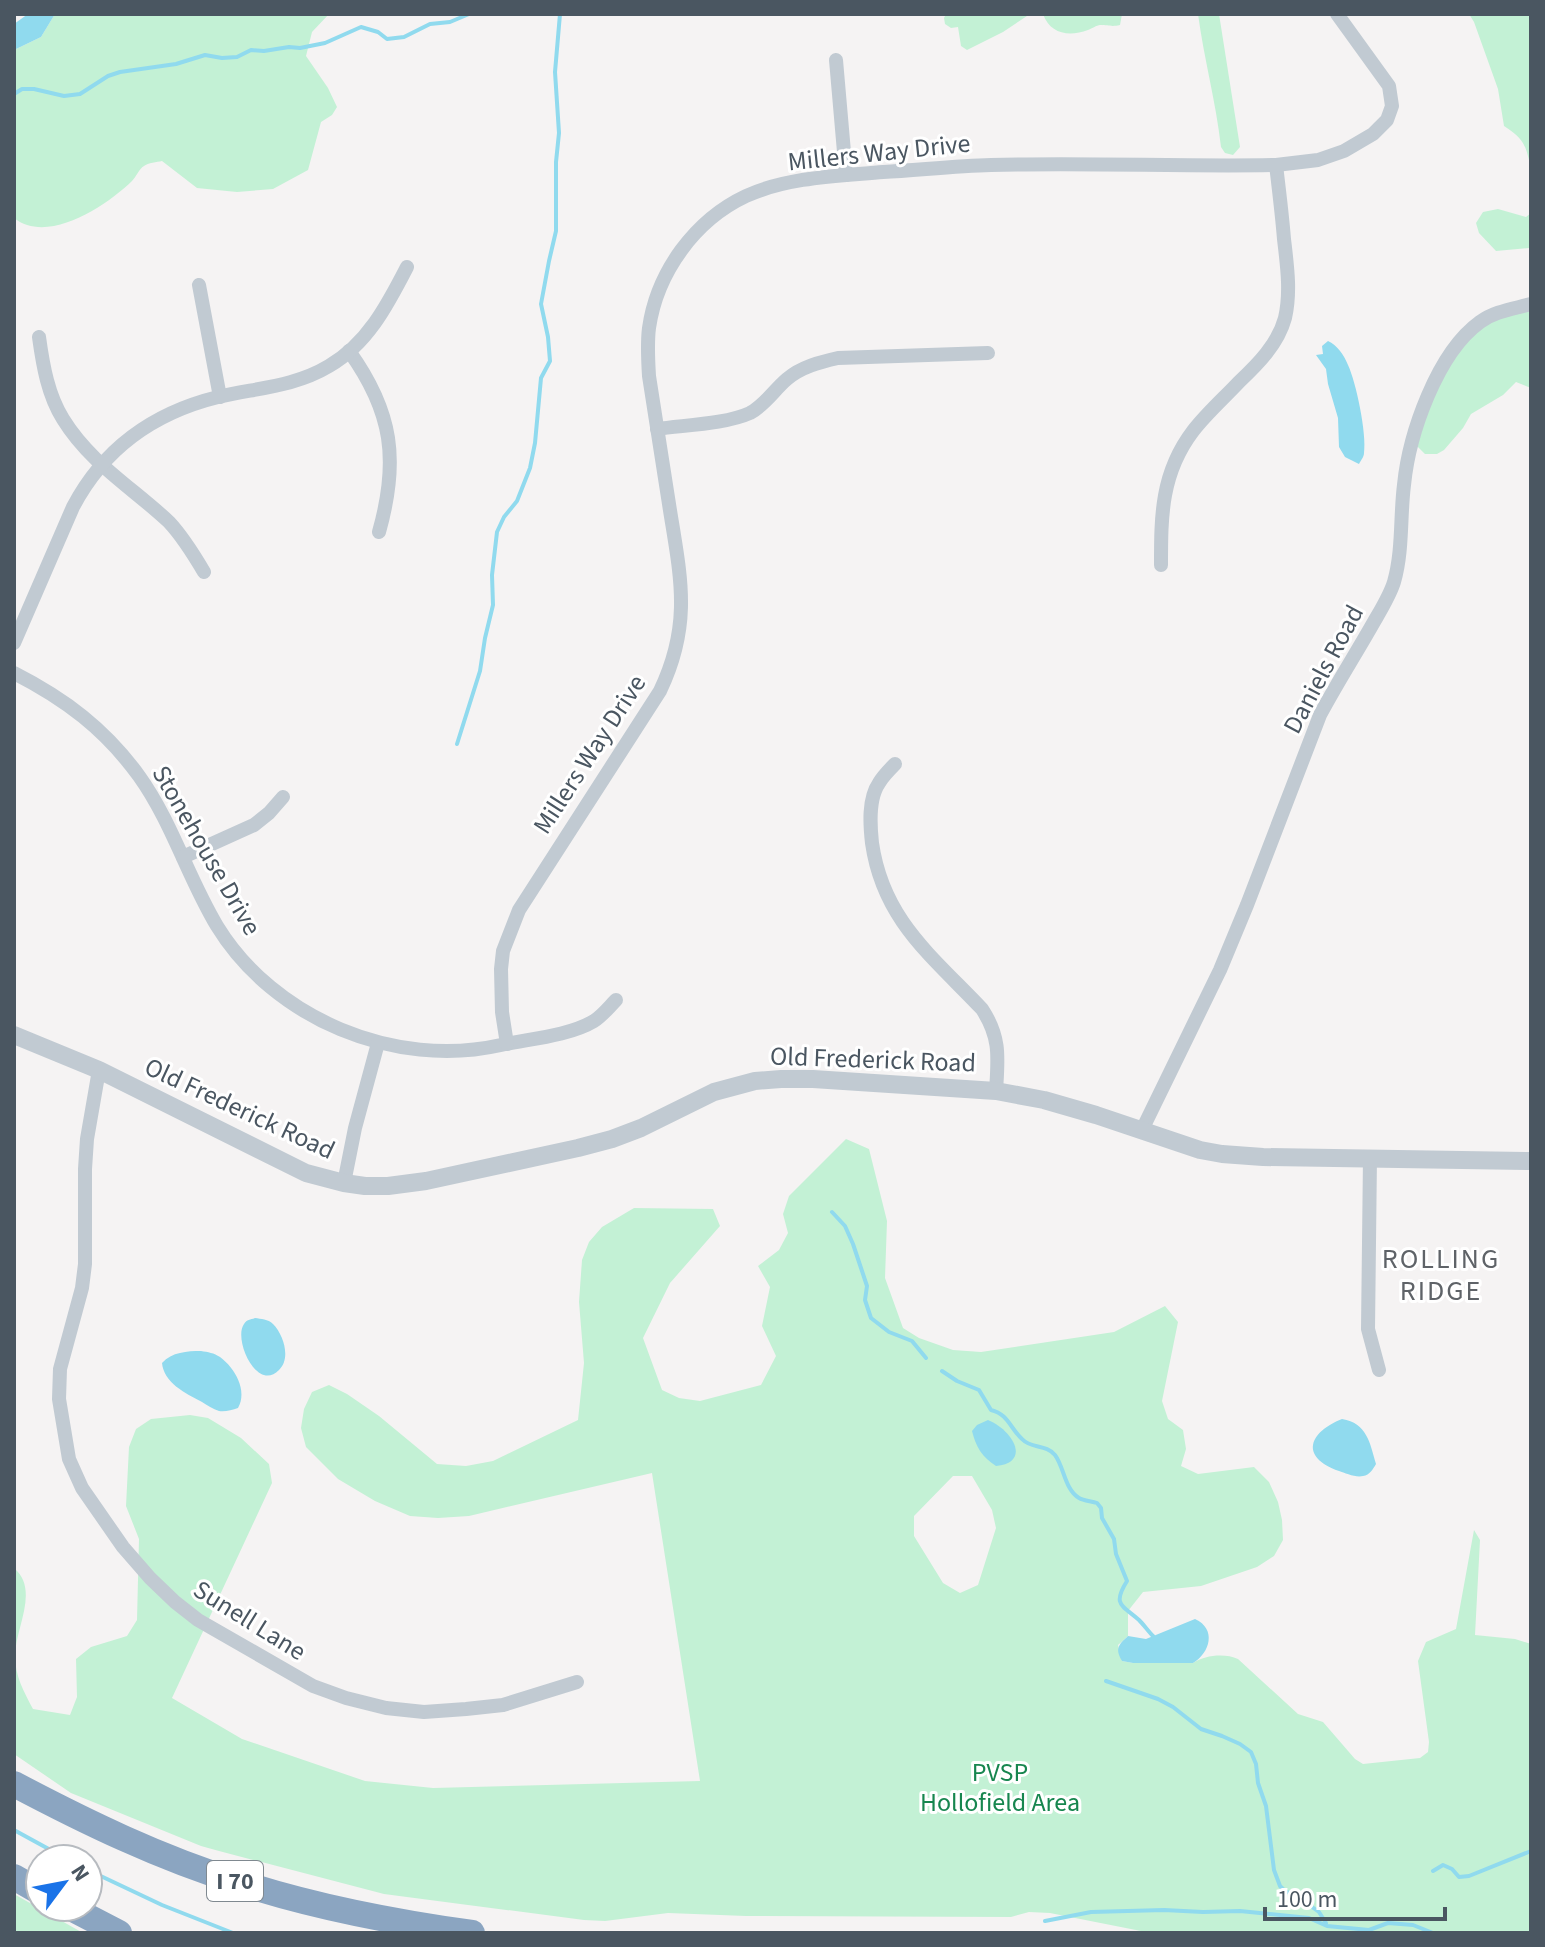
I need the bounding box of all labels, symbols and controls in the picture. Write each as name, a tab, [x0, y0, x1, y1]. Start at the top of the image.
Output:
street label: Millers Way Drive	[786, 125, 972, 180]
street label: Daniels Road	[1274, 598, 1373, 740]
street label: Millers Way Drive	[524, 667, 655, 841]
street label: Stonehouse Drive	[143, 758, 270, 942]
street label: Old Frederick Road	[769, 1037, 977, 1082]
street label: Old Frederick Road	[139, 1048, 341, 1169]
district label: ROLLING RIDGE	[1382, 1239, 1500, 1311]
street label: Sunell Lane	[186, 1571, 313, 1670]
park label: PVSP Hollofield Area	[920, 1754, 1080, 1821]
north arrow	[24, 1843, 104, 1923]
text: N	[63, 1858, 98, 1888]
road number: I 70	[207, 1861, 263, 1901]
scale bar	[1265, 1871, 1445, 1921]
text: 100 m	[1277, 1882, 1337, 1917]

